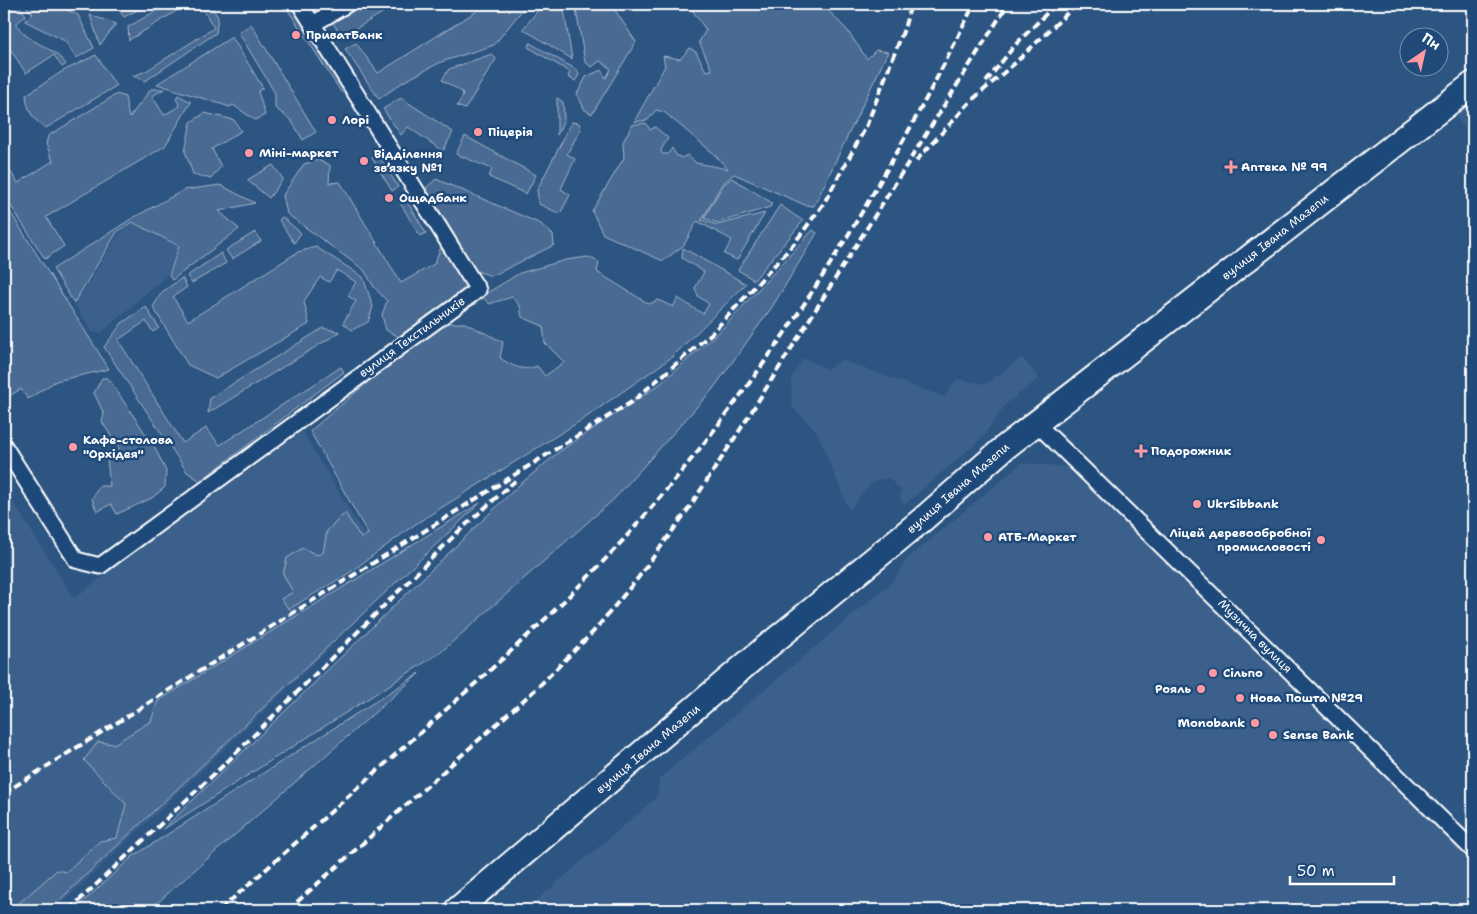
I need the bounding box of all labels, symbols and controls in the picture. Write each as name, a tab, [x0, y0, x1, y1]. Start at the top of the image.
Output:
place label: ПриватБанк	[306, 27, 383, 43]
north arrow	[1400, 28, 1450, 78]
marker: ПриватБанк	[290, 29, 302, 41]
text: Пн	[1419, 29, 1444, 54]
place label: Лорі	[342, 112, 369, 128]
marker: Лорі	[326, 114, 338, 126]
place label: Піцерія	[488, 124, 533, 140]
marker: Піцерія	[472, 126, 484, 138]
place label: Міні-маркет	[259, 145, 339, 161]
place label: Відділення зв’язку №1	[374, 146, 443, 176]
marker: Міні-маркет	[243, 147, 255, 159]
marker: Відділення зв’язку №1	[358, 155, 370, 167]
place label: Аптека № 99	[1241, 159, 1327, 175]
marker: Аптека № 99	[1225, 161, 1237, 173]
place label: Ощадбанк	[399, 190, 467, 206]
street label: вулиця Івана Мазепи	[1218, 190, 1332, 284]
marker: Ощадбанк	[383, 192, 395, 204]
street label: вулиця Текстильників	[356, 293, 468, 381]
place label: Кафе-столова "Орхідея"	[83, 432, 174, 462]
street label: вулиця Івана Мазепи	[903, 439, 1013, 537]
marker: Кафе-столова "Орхідея"	[67, 441, 79, 453]
place label: Подорожник	[1151, 443, 1232, 459]
marker: Подорожник	[1135, 445, 1147, 457]
place label: UkrSibbank	[1207, 496, 1279, 512]
marker: UkrSibbank	[1191, 498, 1203, 510]
place label: Ліцей деревообробної промисловості	[1169, 525, 1311, 555]
place label: АТБ-Маркет	[998, 529, 1077, 545]
marker: АТБ-Маркет	[982, 531, 994, 543]
marker: Ліцей деревообробної промисловості	[1315, 534, 1327, 546]
street label: Музична вулиця	[1214, 595, 1296, 677]
place label: Сільпо	[1223, 665, 1263, 681]
marker: Сільпо	[1207, 667, 1219, 679]
place label: Рояль	[1155, 681, 1191, 697]
marker: Рояль	[1195, 683, 1207, 695]
place label: Нова Пошта №29	[1250, 690, 1363, 706]
marker: Нова Пошта №29	[1234, 692, 1246, 704]
street label: вулиця Івана Мазепи	[593, 701, 703, 797]
place label: Monobank	[1178, 715, 1245, 731]
marker: Monobank	[1249, 717, 1261, 729]
place label: Sense Bank	[1283, 727, 1354, 743]
marker: Sense Bank	[1267, 729, 1279, 741]
scale bar	[1290, 854, 1393, 886]
text: 50 m	[1297, 861, 1335, 881]

